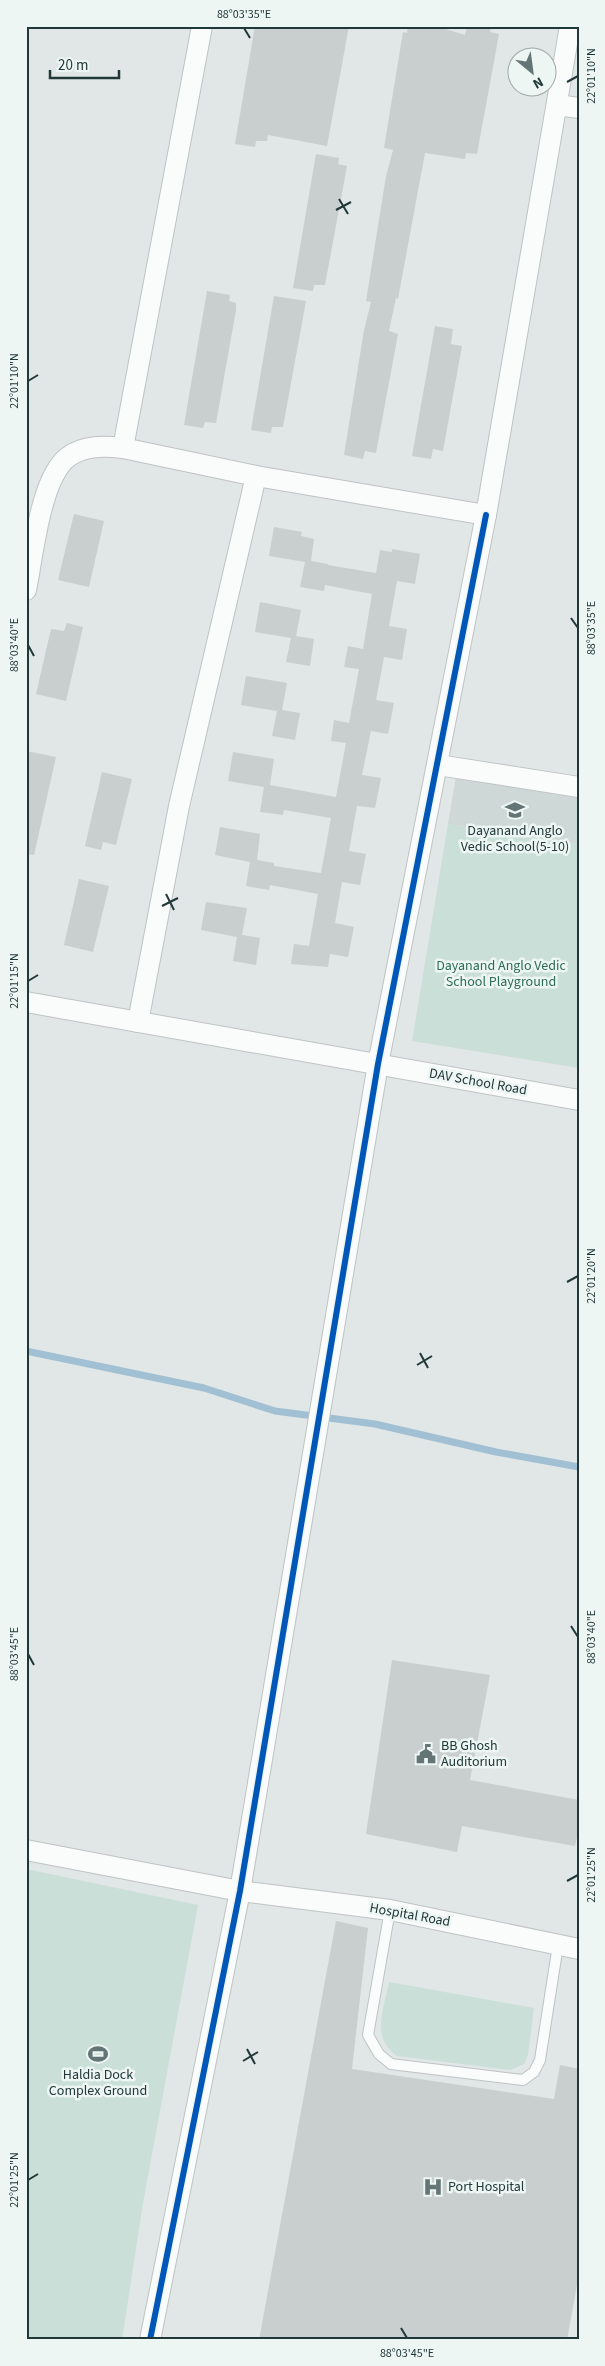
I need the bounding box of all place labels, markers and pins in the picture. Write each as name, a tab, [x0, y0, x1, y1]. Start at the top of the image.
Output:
school or university icon: Dayanand Anglo Vedic School(5-10)	[504, 799, 526, 821]
place label: Dayanand Anglo Vedic School(5-10)	[461, 821, 569, 857]
place label: BB Ghosh Auditorium	[441, 1736, 507, 1772]
public building icon: BB Ghosh Auditorium	[415, 1743, 437, 1765]
sports icon: Haldia Dock Complex Ground	[87, 2043, 109, 2065]
place label: Haldia Dock Complex Ground	[49, 2065, 147, 2101]
hospital icon: Port Hospital	[422, 2176, 444, 2198]
place label: Port Hospital	[448, 2177, 525, 2197]

